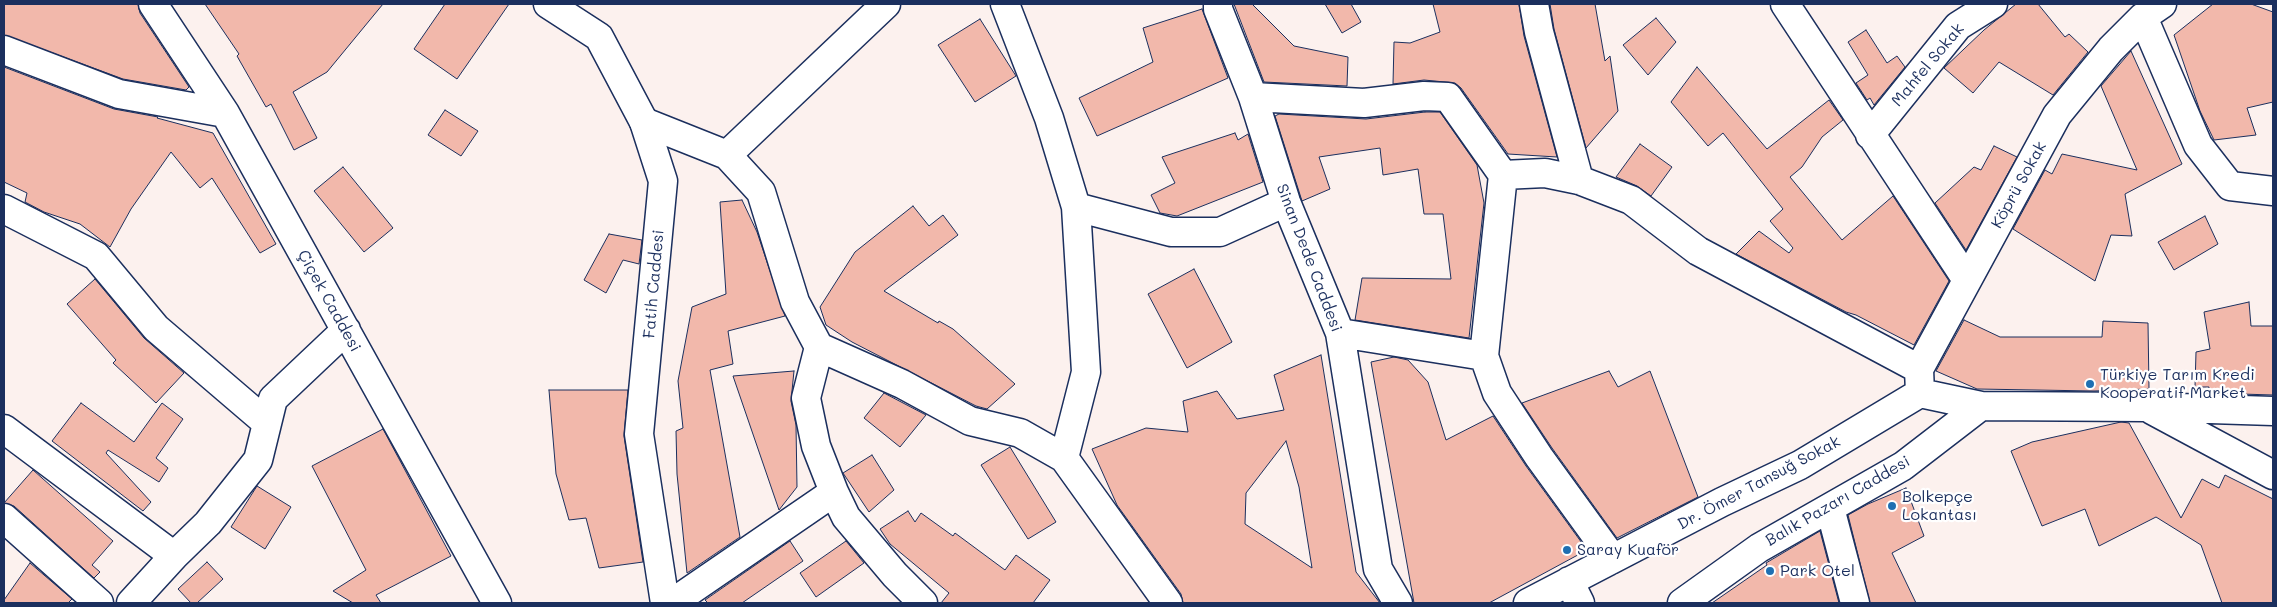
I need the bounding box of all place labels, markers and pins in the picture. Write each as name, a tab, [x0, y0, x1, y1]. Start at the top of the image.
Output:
place label: Türkiye Tarım Kredi Kooperatif Market	[2100, 365, 2255, 403]
marker: Türkiye Tarım Kredi Kooperatif Market	[2084, 378, 2096, 390]
place label: Bolkepçe Lokantası	[1902, 487, 1977, 525]
marker: Bolkepçe Lokantası	[1886, 500, 1898, 512]
place label: Saray Kuaför	[1577, 540, 1679, 560]
marker: Saray Kuaför	[1561, 544, 1573, 556]
place label: Park Otel	[1780, 561, 1855, 581]
marker: Park Otel	[1764, 565, 1776, 577]

